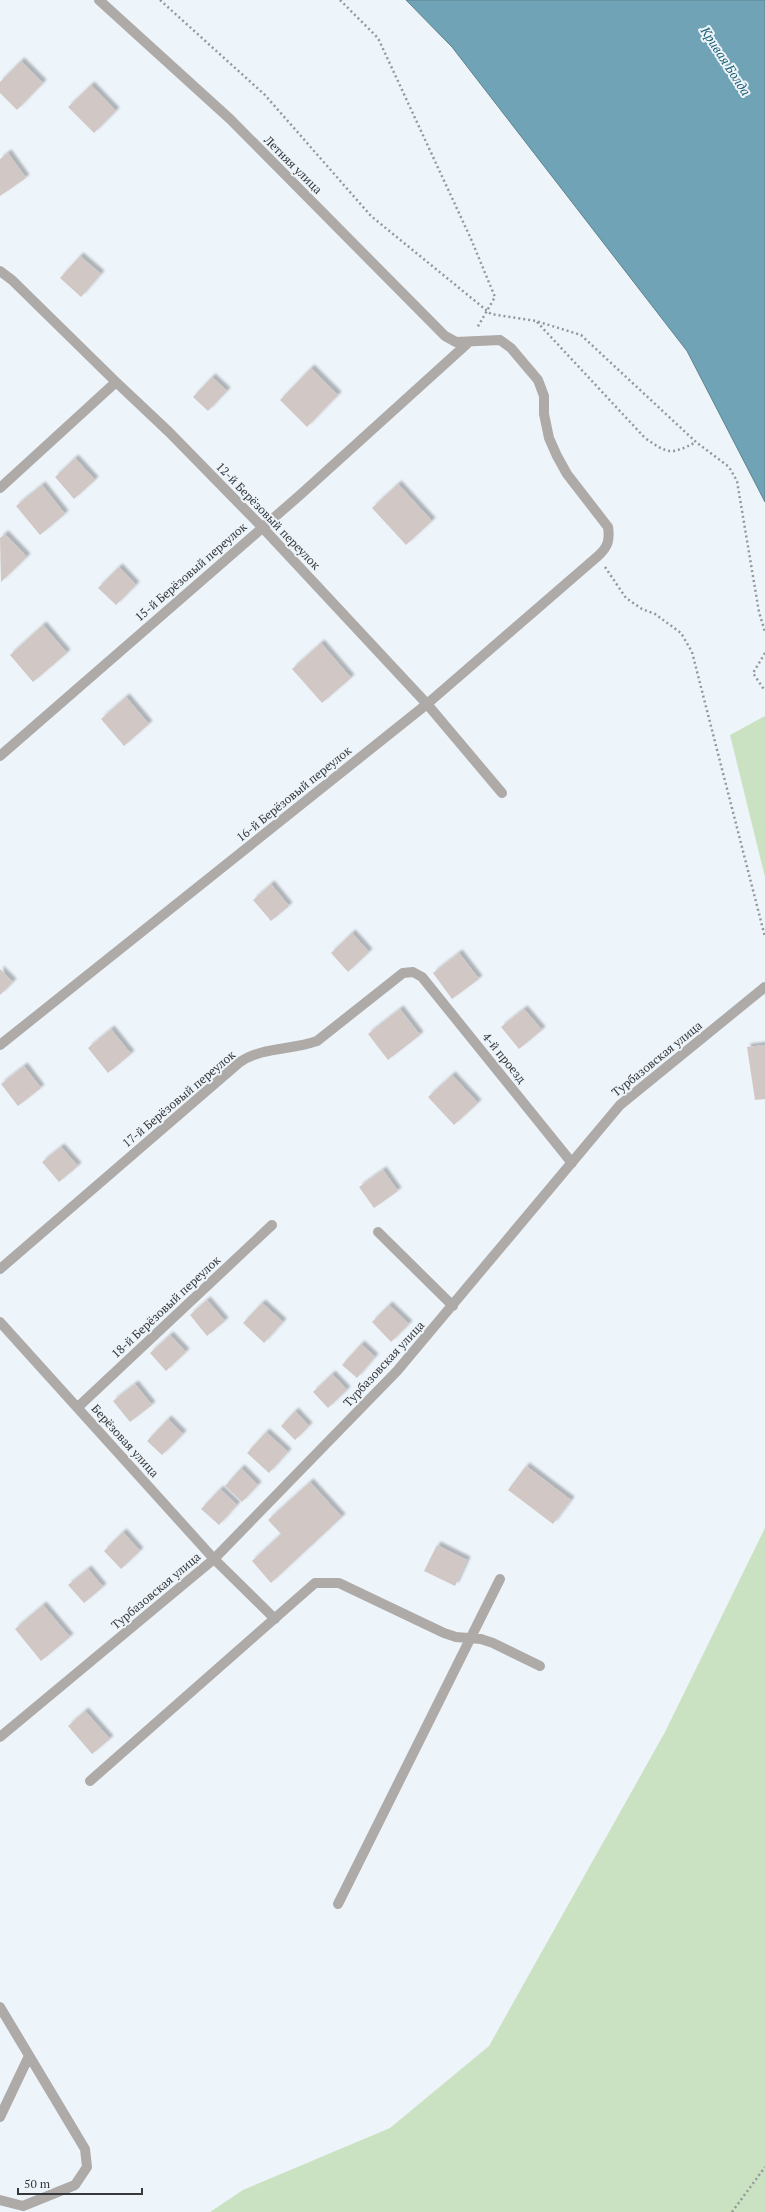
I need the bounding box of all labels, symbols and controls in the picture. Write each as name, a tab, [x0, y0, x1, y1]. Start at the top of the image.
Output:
water label: Кривая Болда	[696, 22, 755, 99]
street label: Летняя улица	[261, 132, 325, 197]
street label: 12-й Берёзовый переулок	[213, 459, 324, 573]
street label: 15-й Берёзовый переулок	[132, 519, 250, 624]
street label: 16-й Берёзовый переулок	[233, 742, 355, 845]
street label: Турбазовская улица	[608, 1018, 705, 1100]
street label: 4-й проезд	[479, 1029, 530, 1086]
street label: 17-й Берёзовый переулок	[119, 1047, 239, 1150]
street label: 18-й Берёзовый переулок	[108, 1252, 224, 1361]
street label: Турбазовская улица	[340, 1318, 427, 1410]
street label: Берёзовая улица	[89, 1401, 162, 1480]
street label: Турбазовская улица	[108, 1549, 203, 1632]
scale bar	[18, 2170, 142, 2196]
text: 50 m	[24, 2176, 51, 2191]

